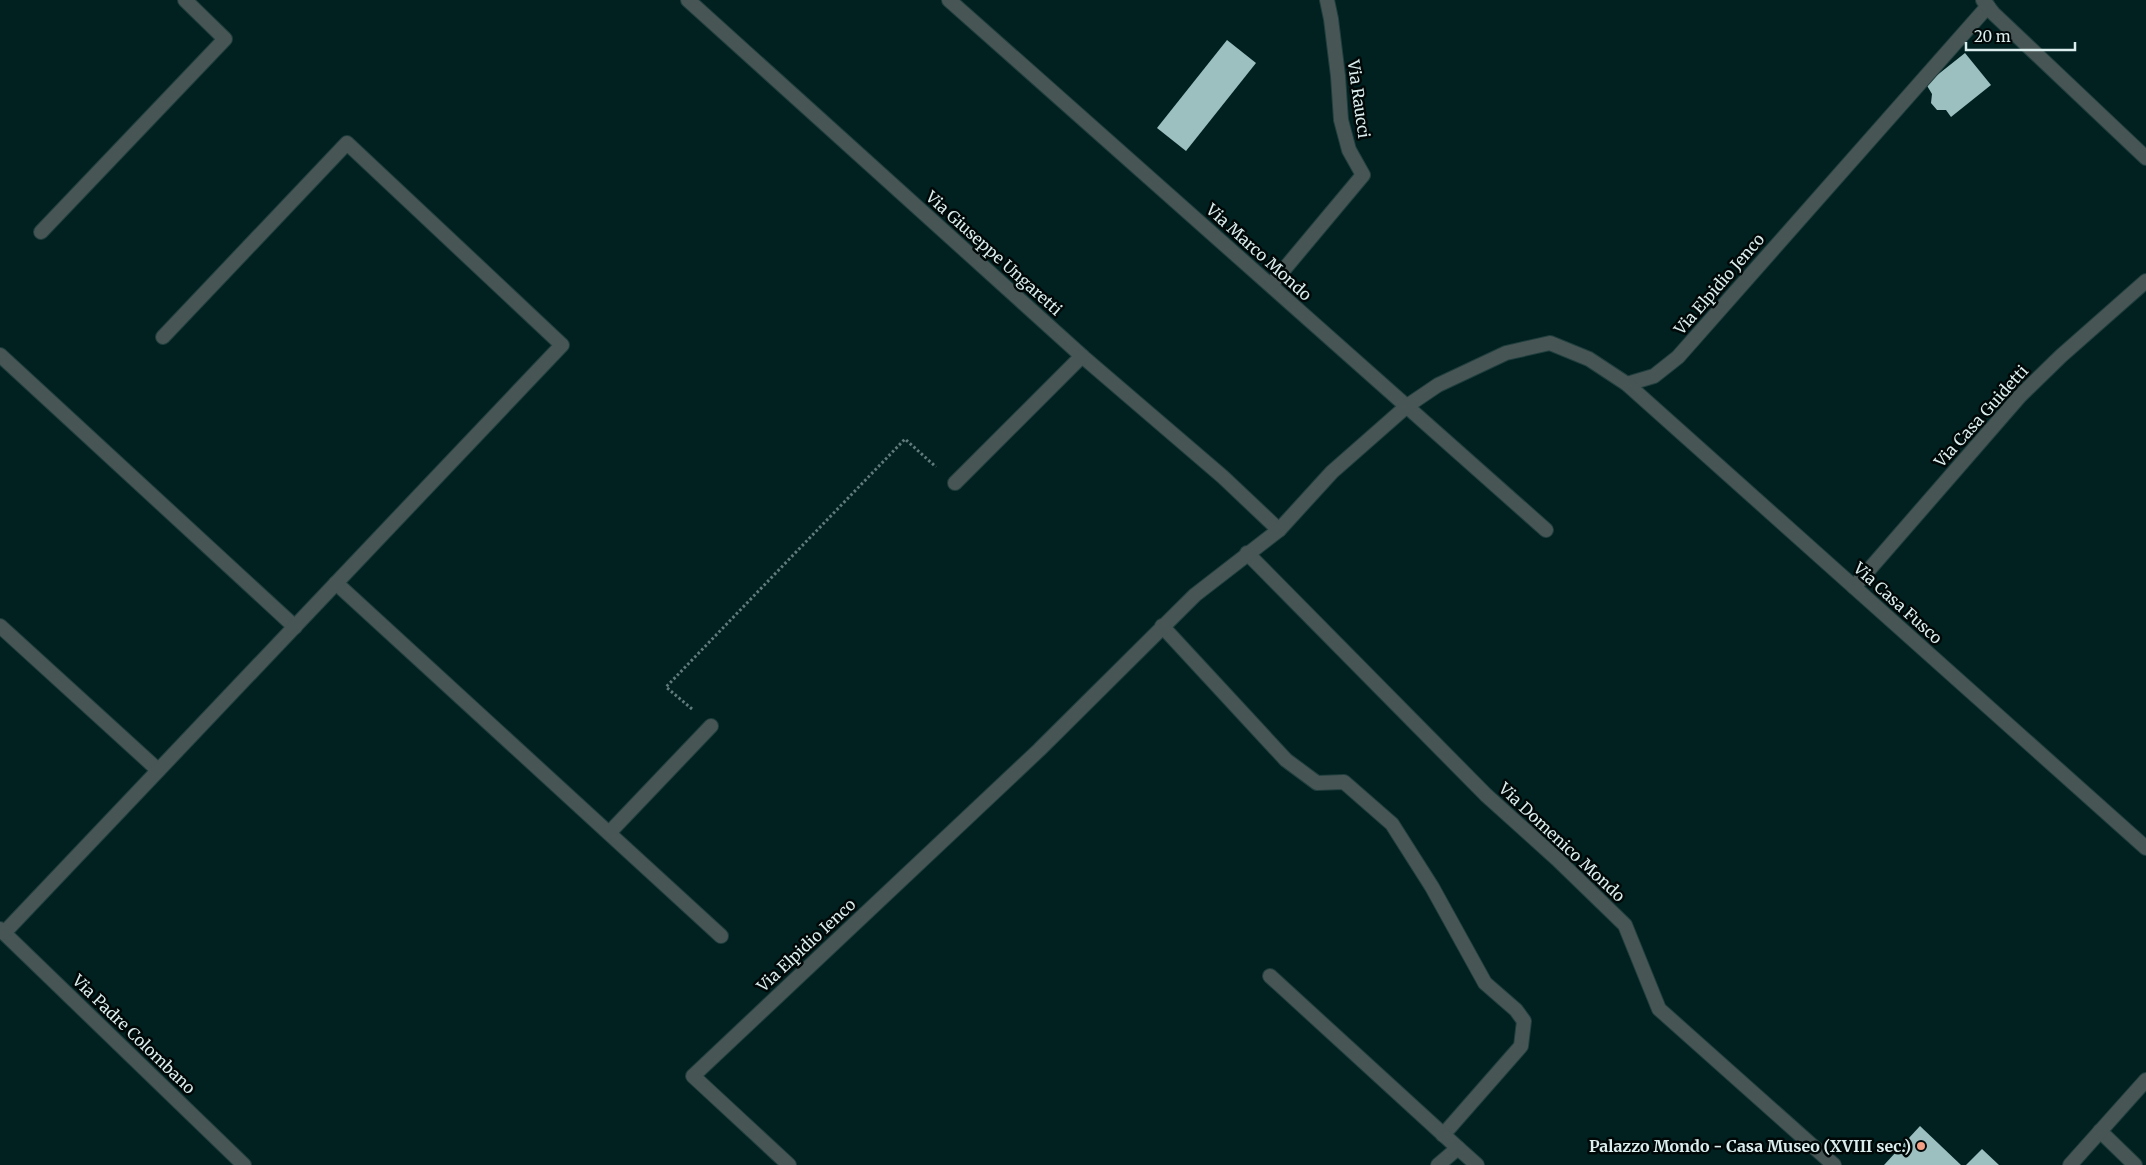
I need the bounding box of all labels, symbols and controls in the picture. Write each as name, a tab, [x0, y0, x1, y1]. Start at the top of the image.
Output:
scale bar	[1966, 20, 2075, 52]
text: 20 m	[1974, 27, 2011, 46]
street label: Via Raucci	[1343, 58, 1374, 139]
street label: Via Giuseppe Ungaretti	[921, 186, 1066, 319]
street label: Via Marco Mondo	[1201, 199, 1316, 305]
street label: Via Elpidio Jenco	[1669, 229, 1768, 339]
street label: Via Casa Guidetti	[1929, 361, 2032, 472]
street label: Via Casa Fusco	[1849, 557, 1946, 648]
street label: Via Domenico Mondo	[1494, 778, 1629, 906]
street label: Via Elpidio Ienco	[752, 894, 860, 997]
street label: Via Padre Colombano	[68, 969, 200, 1098]
place label: Palazzo Mondo - Casa Museo (XVIII sec.)	[1589, 1136, 1911, 1156]
marker: Palazzo Mondo - Casa Museo (XVIII sec.)	[1915, 1140, 1927, 1152]

